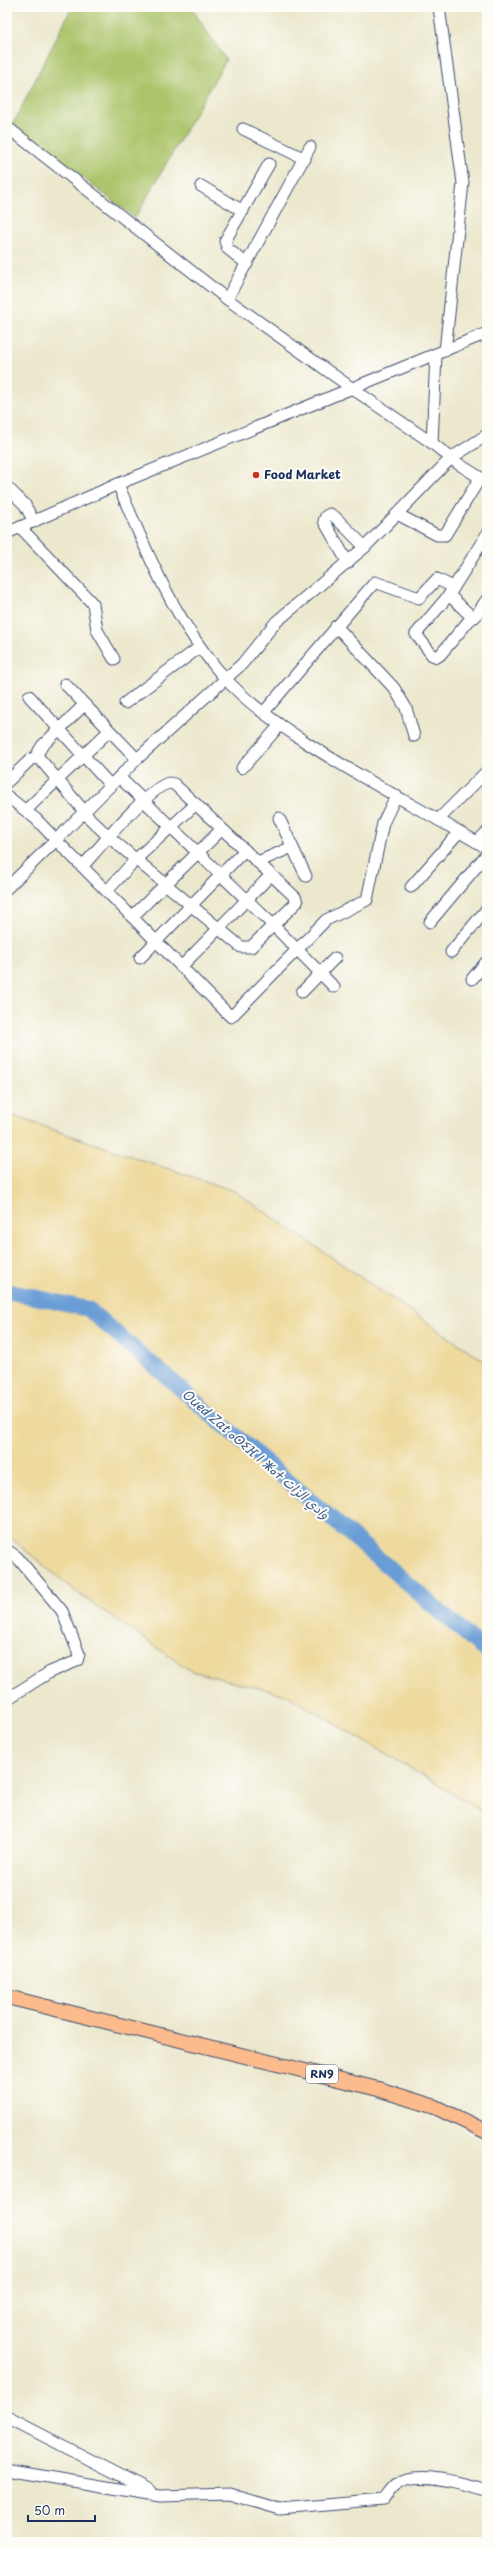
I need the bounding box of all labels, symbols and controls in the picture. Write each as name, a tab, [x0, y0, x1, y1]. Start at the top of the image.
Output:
place label: Food Market	[264, 465, 341, 483]
marker: Food Market	[251, 470, 261, 480]
water label: Oued Zat ⴰⵙⵉⴼ ⵏ ⵥⴰⵜ وادي الزات	[178, 1384, 334, 1524]
road number: RN9	[306, 2065, 338, 2083]
scale bar	[28, 2497, 95, 2523]
text: 50 m	[34, 2501, 65, 2519]

